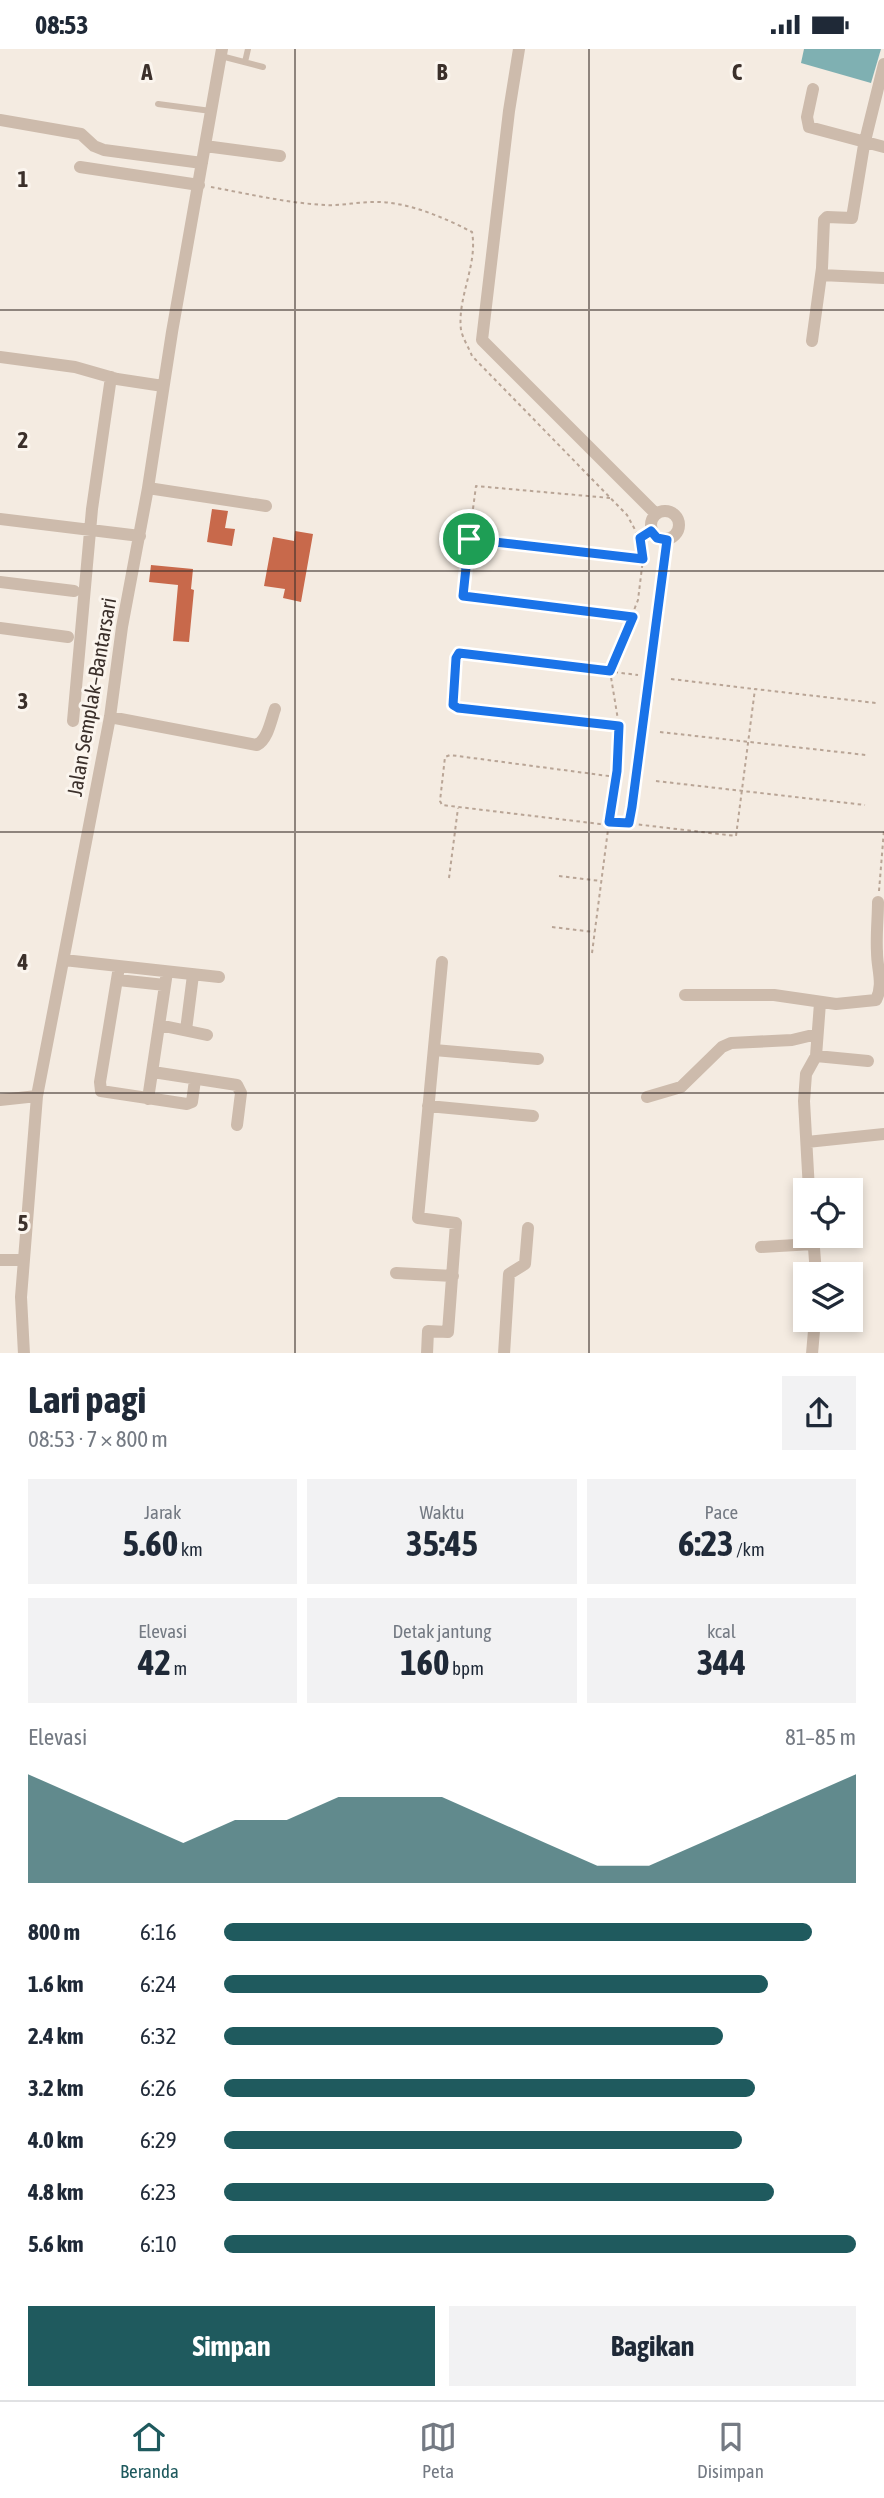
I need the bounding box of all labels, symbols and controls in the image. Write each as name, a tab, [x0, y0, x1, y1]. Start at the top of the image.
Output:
text: 08:53	[35, 10, 89, 40]
text: A	[140, 59, 153, 85]
text: B	[437, 59, 448, 85]
text: C	[732, 59, 743, 85]
text: 1	[18, 166, 29, 192]
text: 2	[18, 427, 28, 453]
pin	[439, 509, 499, 569]
icon: arrive	[450, 520, 488, 558]
street label: Jalan Semplak–Bantarsari	[62, 596, 120, 798]
text: 3	[18, 688, 28, 714]
text: 4	[17, 949, 29, 975]
map controls	[793, 1178, 863, 1332]
button: locate	[793, 1178, 863, 1248]
text: 5	[18, 1210, 29, 1236]
button: layers	[793, 1262, 863, 1332]
button: share	[782, 1376, 856, 1450]
text: Lari pagi	[28, 1378, 146, 1421]
text: 08:53 · 7 × 800 m	[28, 1426, 168, 1452]
text: Jarak	[144, 1501, 181, 1523]
text: Waktu	[419, 1501, 465, 1523]
text: Pace	[705, 1501, 738, 1523]
text: 5.60	[123, 1523, 178, 1563]
text: 35:45	[406, 1523, 478, 1563]
text: 6:23	[678, 1523, 734, 1563]
text: km	[178, 1538, 203, 1560]
text: /km	[734, 1538, 765, 1560]
text: Elevasi	[138, 1620, 187, 1642]
text: Detak jantung	[392, 1620, 491, 1642]
text: kcal	[707, 1620, 736, 1642]
text: 42	[138, 1642, 171, 1682]
text: 160	[400, 1642, 450, 1682]
text: 344	[697, 1642, 746, 1682]
text: m	[171, 1657, 187, 1679]
text: bpm	[450, 1657, 484, 1679]
text: Elevasi	[28, 1724, 87, 1750]
text: 81–85 m	[785, 1724, 856, 1750]
text: 800 m	[28, 1919, 80, 1945]
text: 6:16	[140, 1919, 177, 1945]
text: 1.6 km	[28, 1971, 84, 1997]
text: 6:24	[140, 1971, 177, 1997]
text: 2.4 km	[28, 2023, 84, 2049]
text: 6:32	[140, 2023, 177, 2049]
text: 3.2 km	[28, 2075, 84, 2101]
text: 6:26	[140, 2075, 177, 2101]
text: 4.0 km	[28, 2127, 84, 2153]
text: 6:29	[140, 2127, 177, 2153]
text: 4.8 km	[28, 2179, 84, 2205]
text: 6:23	[140, 2179, 177, 2205]
text: 5.6 km	[28, 2231, 84, 2257]
text: 6:10	[140, 2231, 177, 2257]
button: Simpan	[28, 2306, 435, 2386]
button: Bagikan	[449, 2306, 856, 2386]
tab: Beranda	[120, 2418, 179, 2482]
tab: Peta	[419, 2418, 457, 2482]
tab: Disimpan	[697, 2418, 764, 2482]

